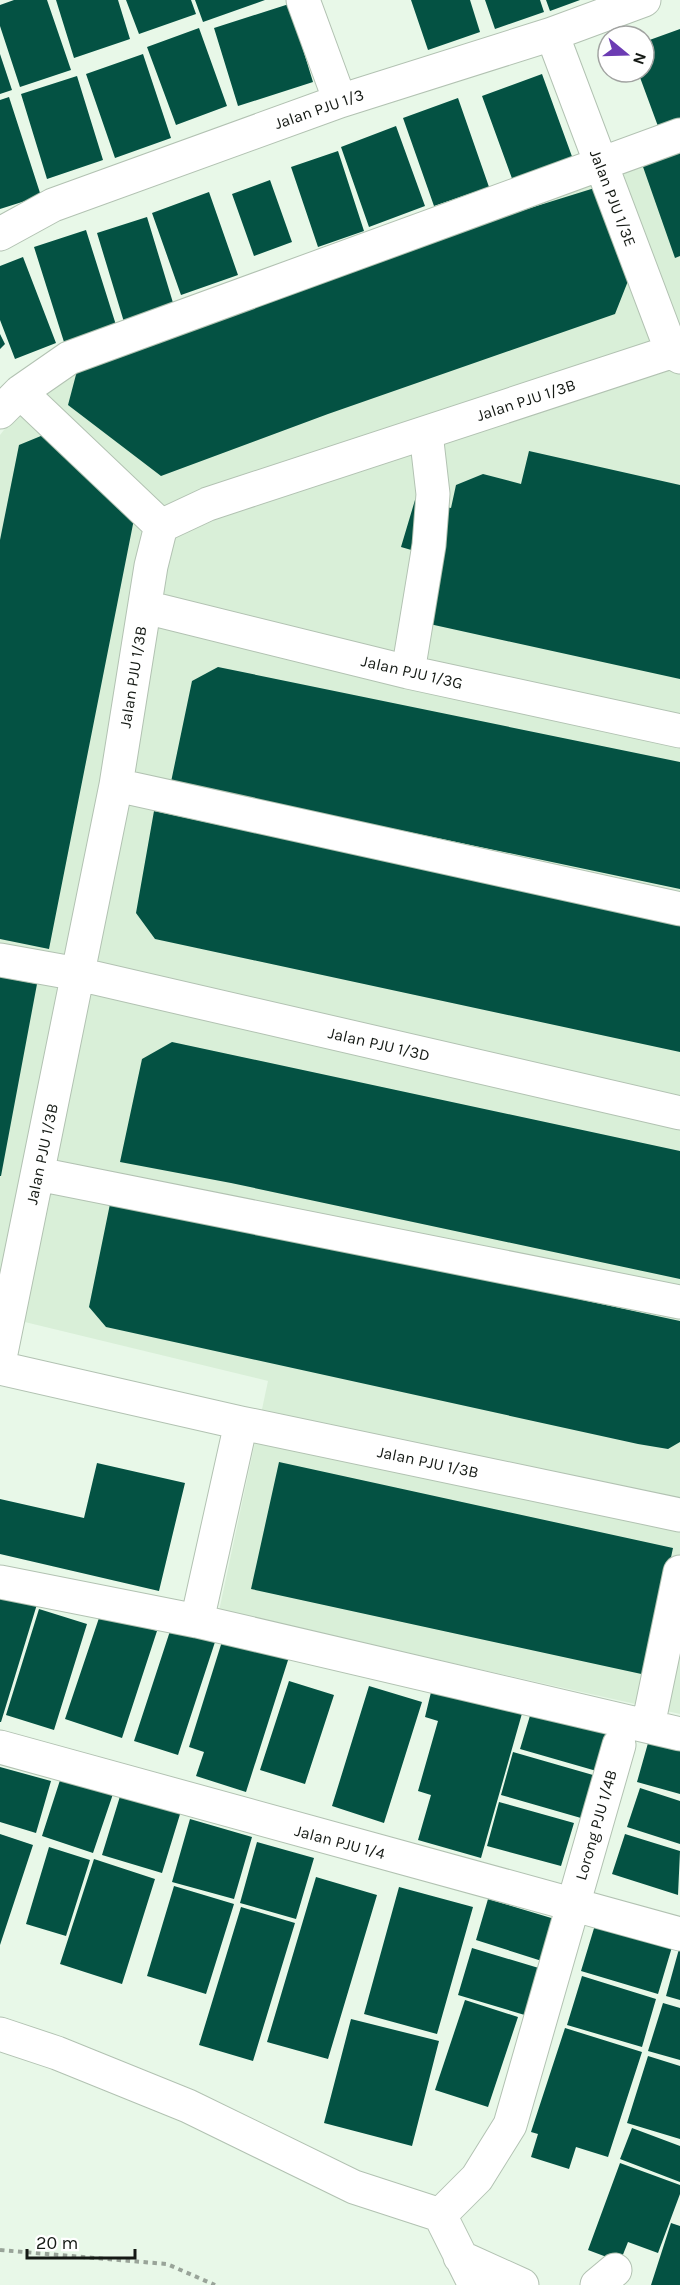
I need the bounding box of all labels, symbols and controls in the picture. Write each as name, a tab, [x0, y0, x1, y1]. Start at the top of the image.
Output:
north arrow	[596, 24, 656, 84]
text: N	[629, 50, 651, 67]
street label: Jalan PJU 1/3	[272, 85, 366, 133]
street label: Jalan PJU 1/3E	[586, 147, 640, 249]
street label: Jalan PJU 1/3B	[474, 375, 578, 425]
street label: Jalan PJU 1/3B	[116, 625, 150, 729]
street label: Jalan PJU 1/3G	[359, 651, 465, 693]
street label: Jalan PJU 1/3D	[326, 1023, 432, 1065]
street label: Jalan PJU 1/3B	[22, 1102, 62, 1206]
street label: Jalan PJU 1/3B	[376, 1442, 480, 1482]
street label: Lorong PJU 1/4B	[571, 1768, 621, 1882]
street label: Jalan PJU 1/4	[293, 1821, 387, 1863]
scale bar	[27, 2222, 135, 2260]
text: 20 m	[36, 2232, 78, 2254]

